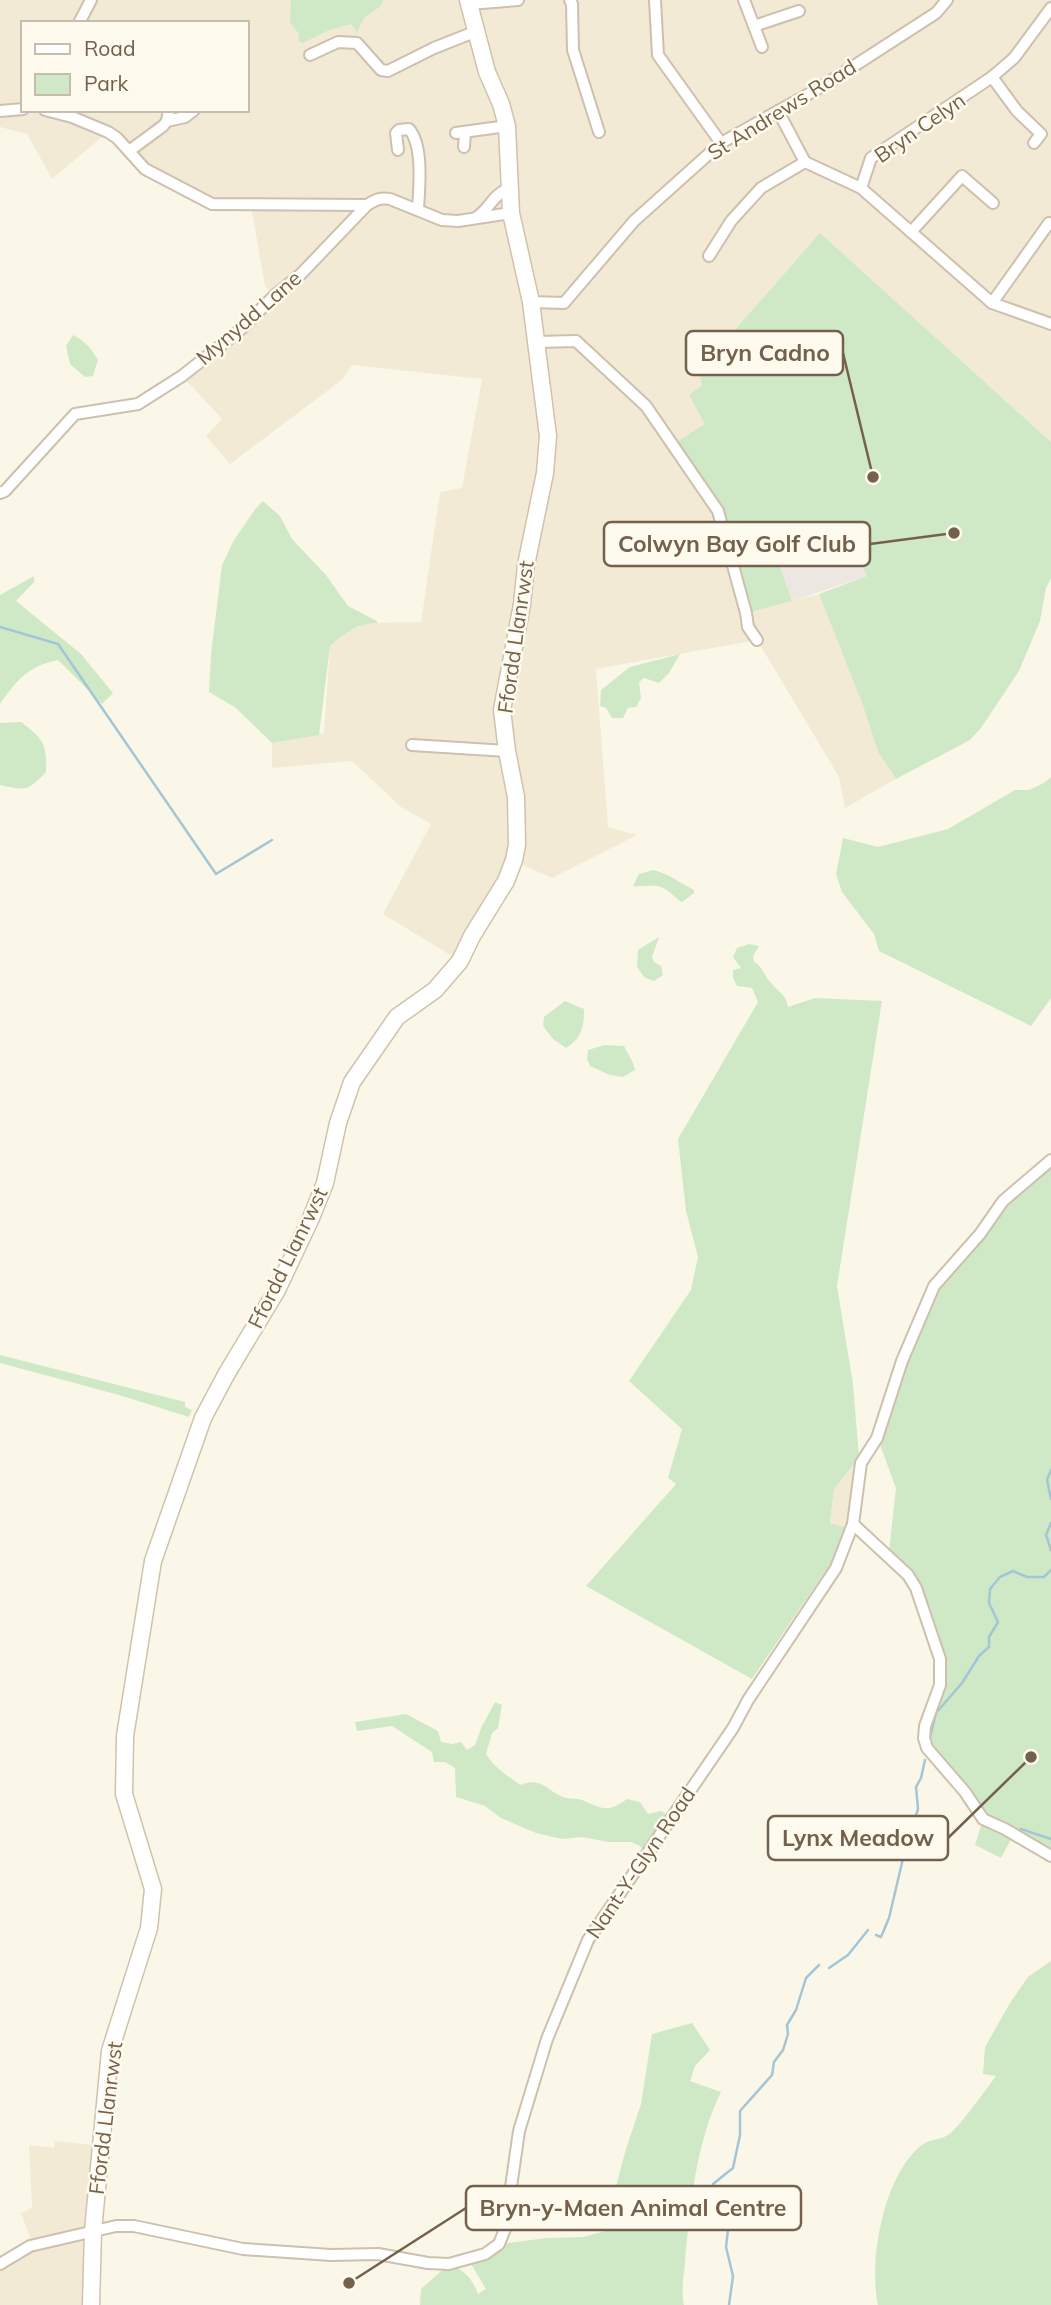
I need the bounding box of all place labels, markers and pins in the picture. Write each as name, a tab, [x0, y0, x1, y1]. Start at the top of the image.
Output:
callout: Bryn Cadno	[686, 331, 843, 375]
callout: Colwyn Bay Golf Club	[604, 522, 870, 566]
callout: Lynx Meadow	[768, 1816, 948, 1860]
callout: Bryn-y-Maen Animal Centre	[466, 2186, 801, 2230]

